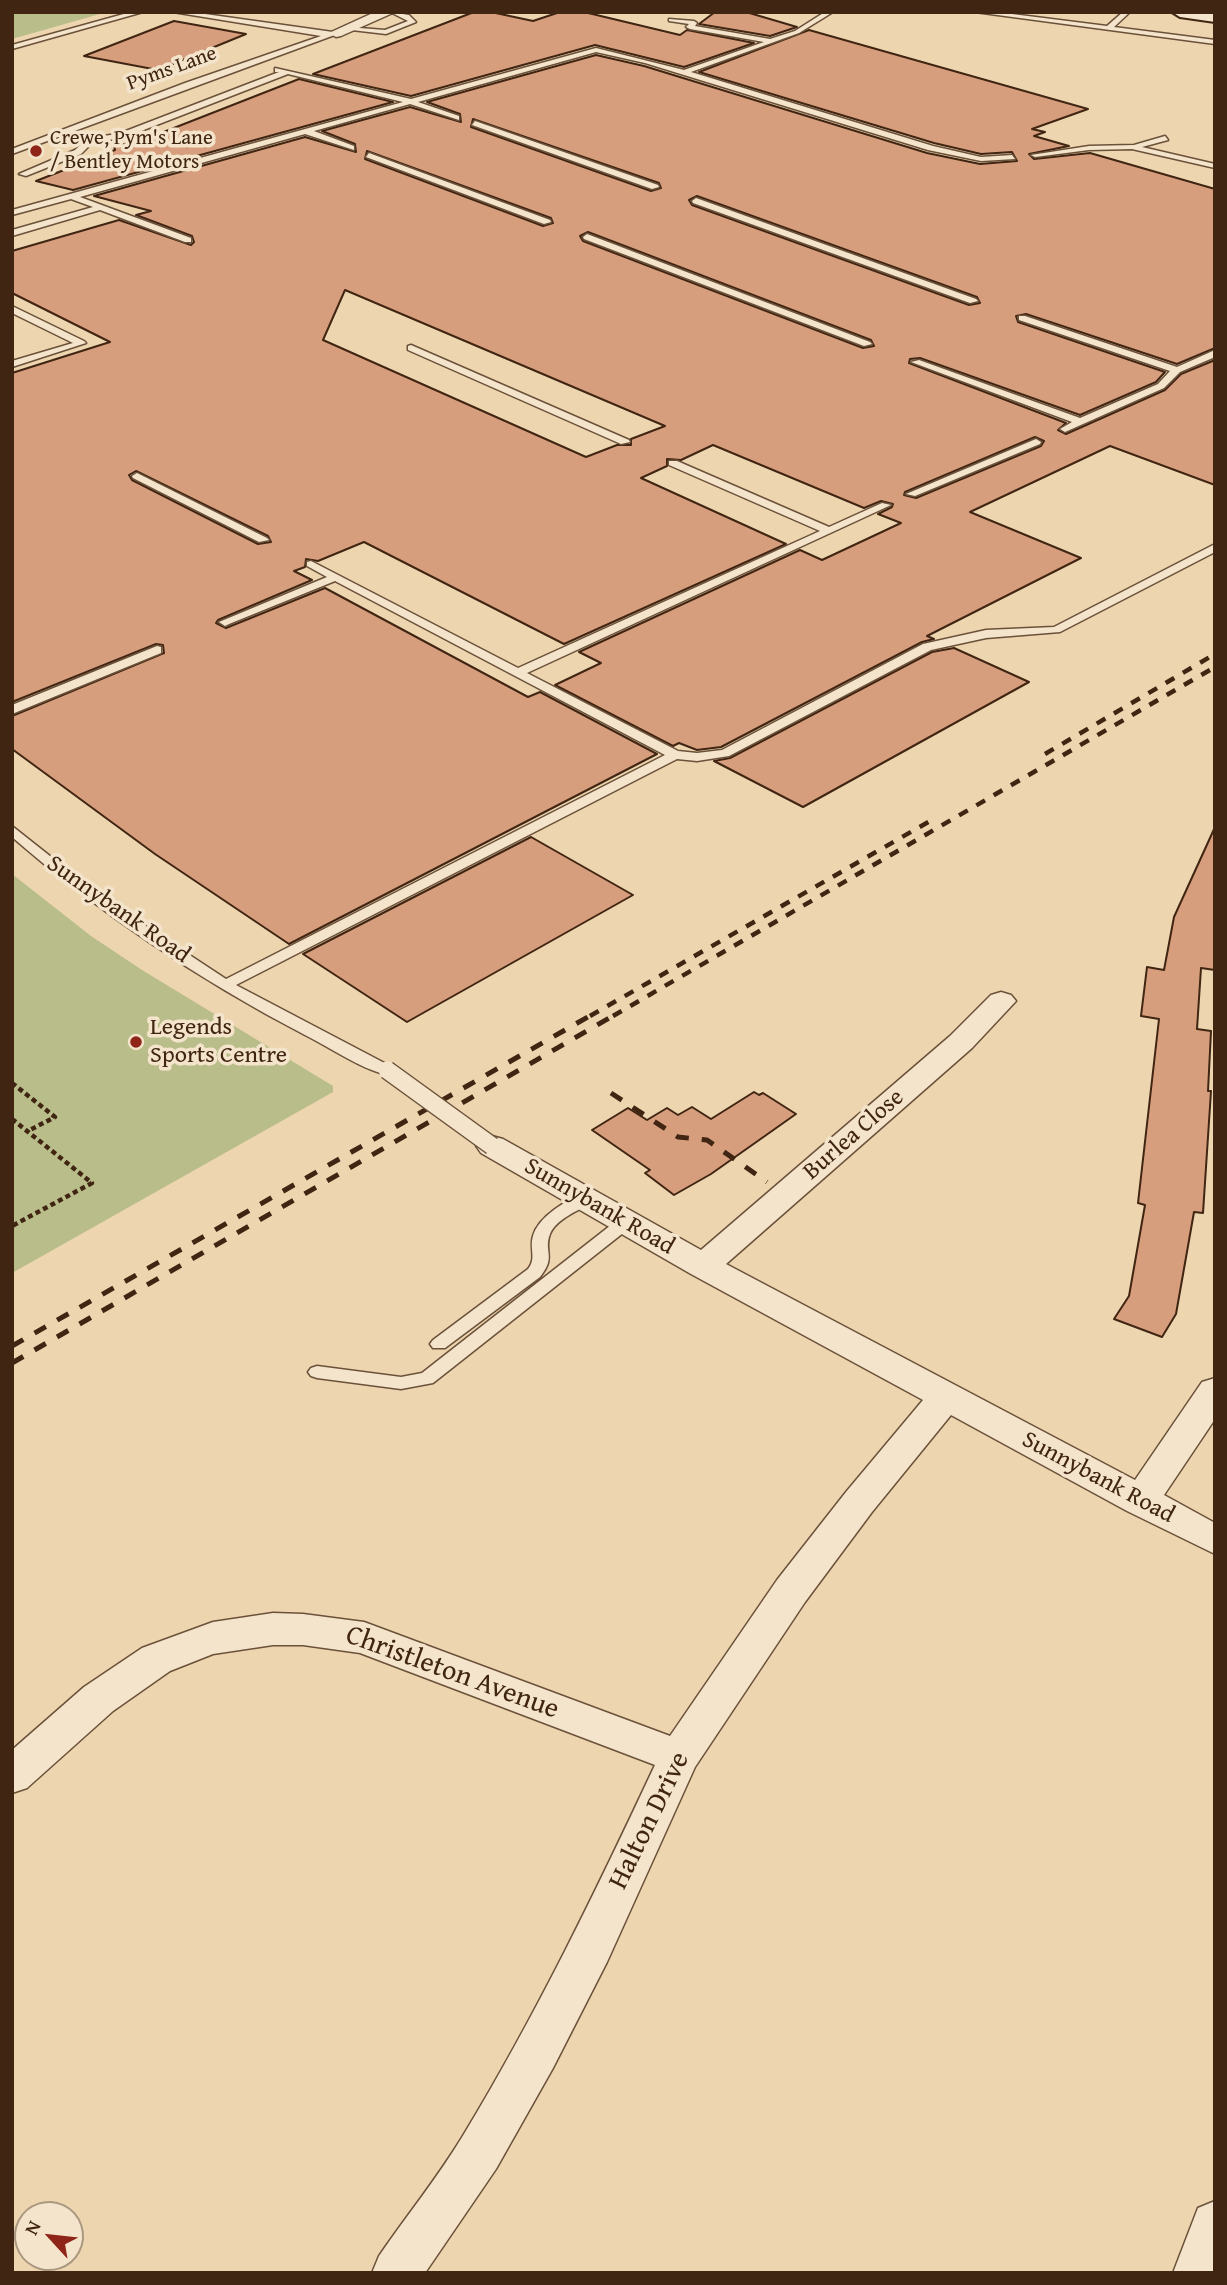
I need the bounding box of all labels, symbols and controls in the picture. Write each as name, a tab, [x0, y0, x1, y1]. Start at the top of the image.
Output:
street label: Pyms Lane	[124, 41, 220, 97]
place label: Crewe, Pym's Lane / Bentley Motors	[50, 126, 213, 176]
marker: Crewe, Pym's Lane / Bentley Motors	[28, 143, 44, 159]
street label: Sunnybank Road	[41, 850, 195, 970]
place label: Legends Sports Centre	[150, 1014, 287, 1070]
marker: Legends Sports Centre	[128, 1034, 144, 1050]
street label: Burlea Close	[798, 1083, 910, 1187]
street label: Sunnybank Road	[519, 1152, 679, 1262]
street label: Sunnybank Road	[1017, 1426, 1179, 1530]
street label: Christleton Avenue	[341, 1619, 563, 1727]
street label: Halton Drive	[602, 1747, 698, 1895]
north arrow	[14, 2201, 84, 2271]
text: N	[17, 2215, 47, 2239]

